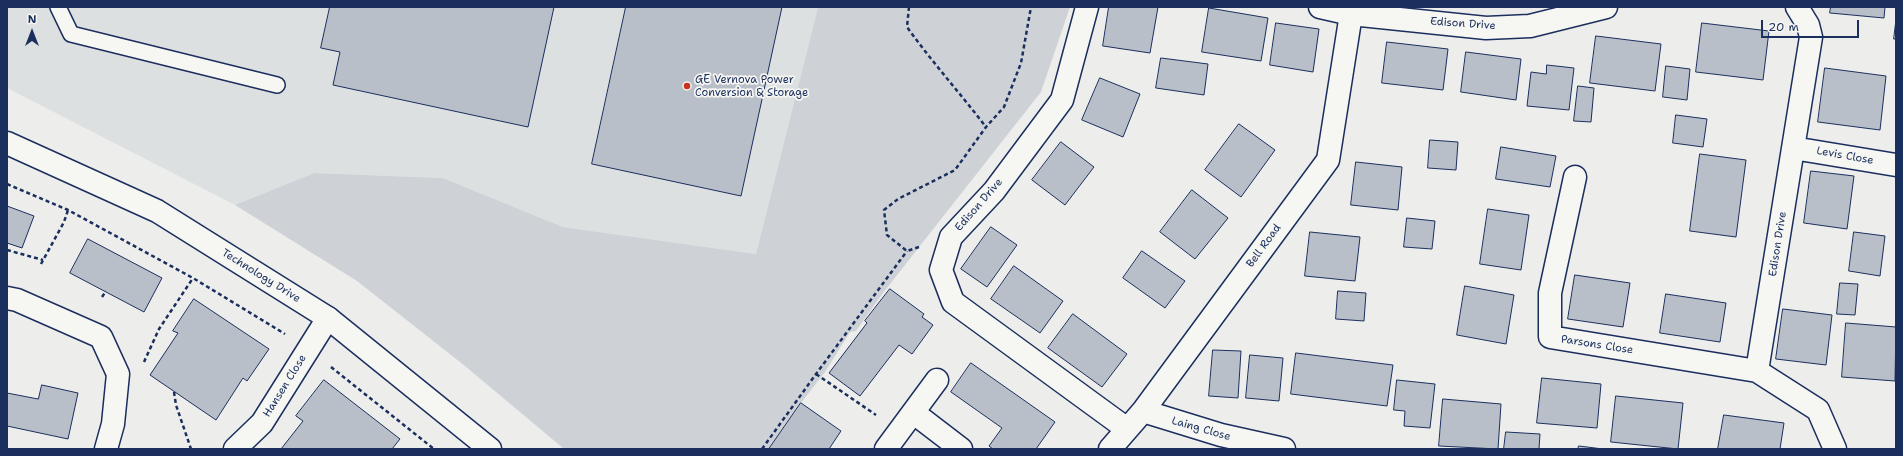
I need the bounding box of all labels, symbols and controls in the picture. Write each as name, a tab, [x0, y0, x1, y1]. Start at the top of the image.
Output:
north arrow	[12, 12, 52, 52]
text: N	[28, 12, 36, 27]
scale bar	[1763, 12, 1861, 38]
street label: Edison Drive	[1430, 15, 1496, 33]
text: 20 m	[1768, 19, 1799, 35]
place label: GE Vernova Power Conversion & Storage	[695, 73, 808, 99]
marker: GE Vernova Power Conversion & Storage	[682, 81, 692, 91]
street label: Levis Close	[1815, 144, 1875, 168]
street label: Edison Drive	[952, 176, 1006, 234]
street label: Edison Drive	[1766, 211, 1790, 277]
street label: Bell Road	[1244, 222, 1284, 270]
street label: Technology Drive	[219, 246, 303, 306]
street label: Parsons Close	[1560, 333, 1634, 357]
street label: Hansen Close	[261, 352, 309, 420]
street label: Laing Close	[1170, 414, 1232, 444]

